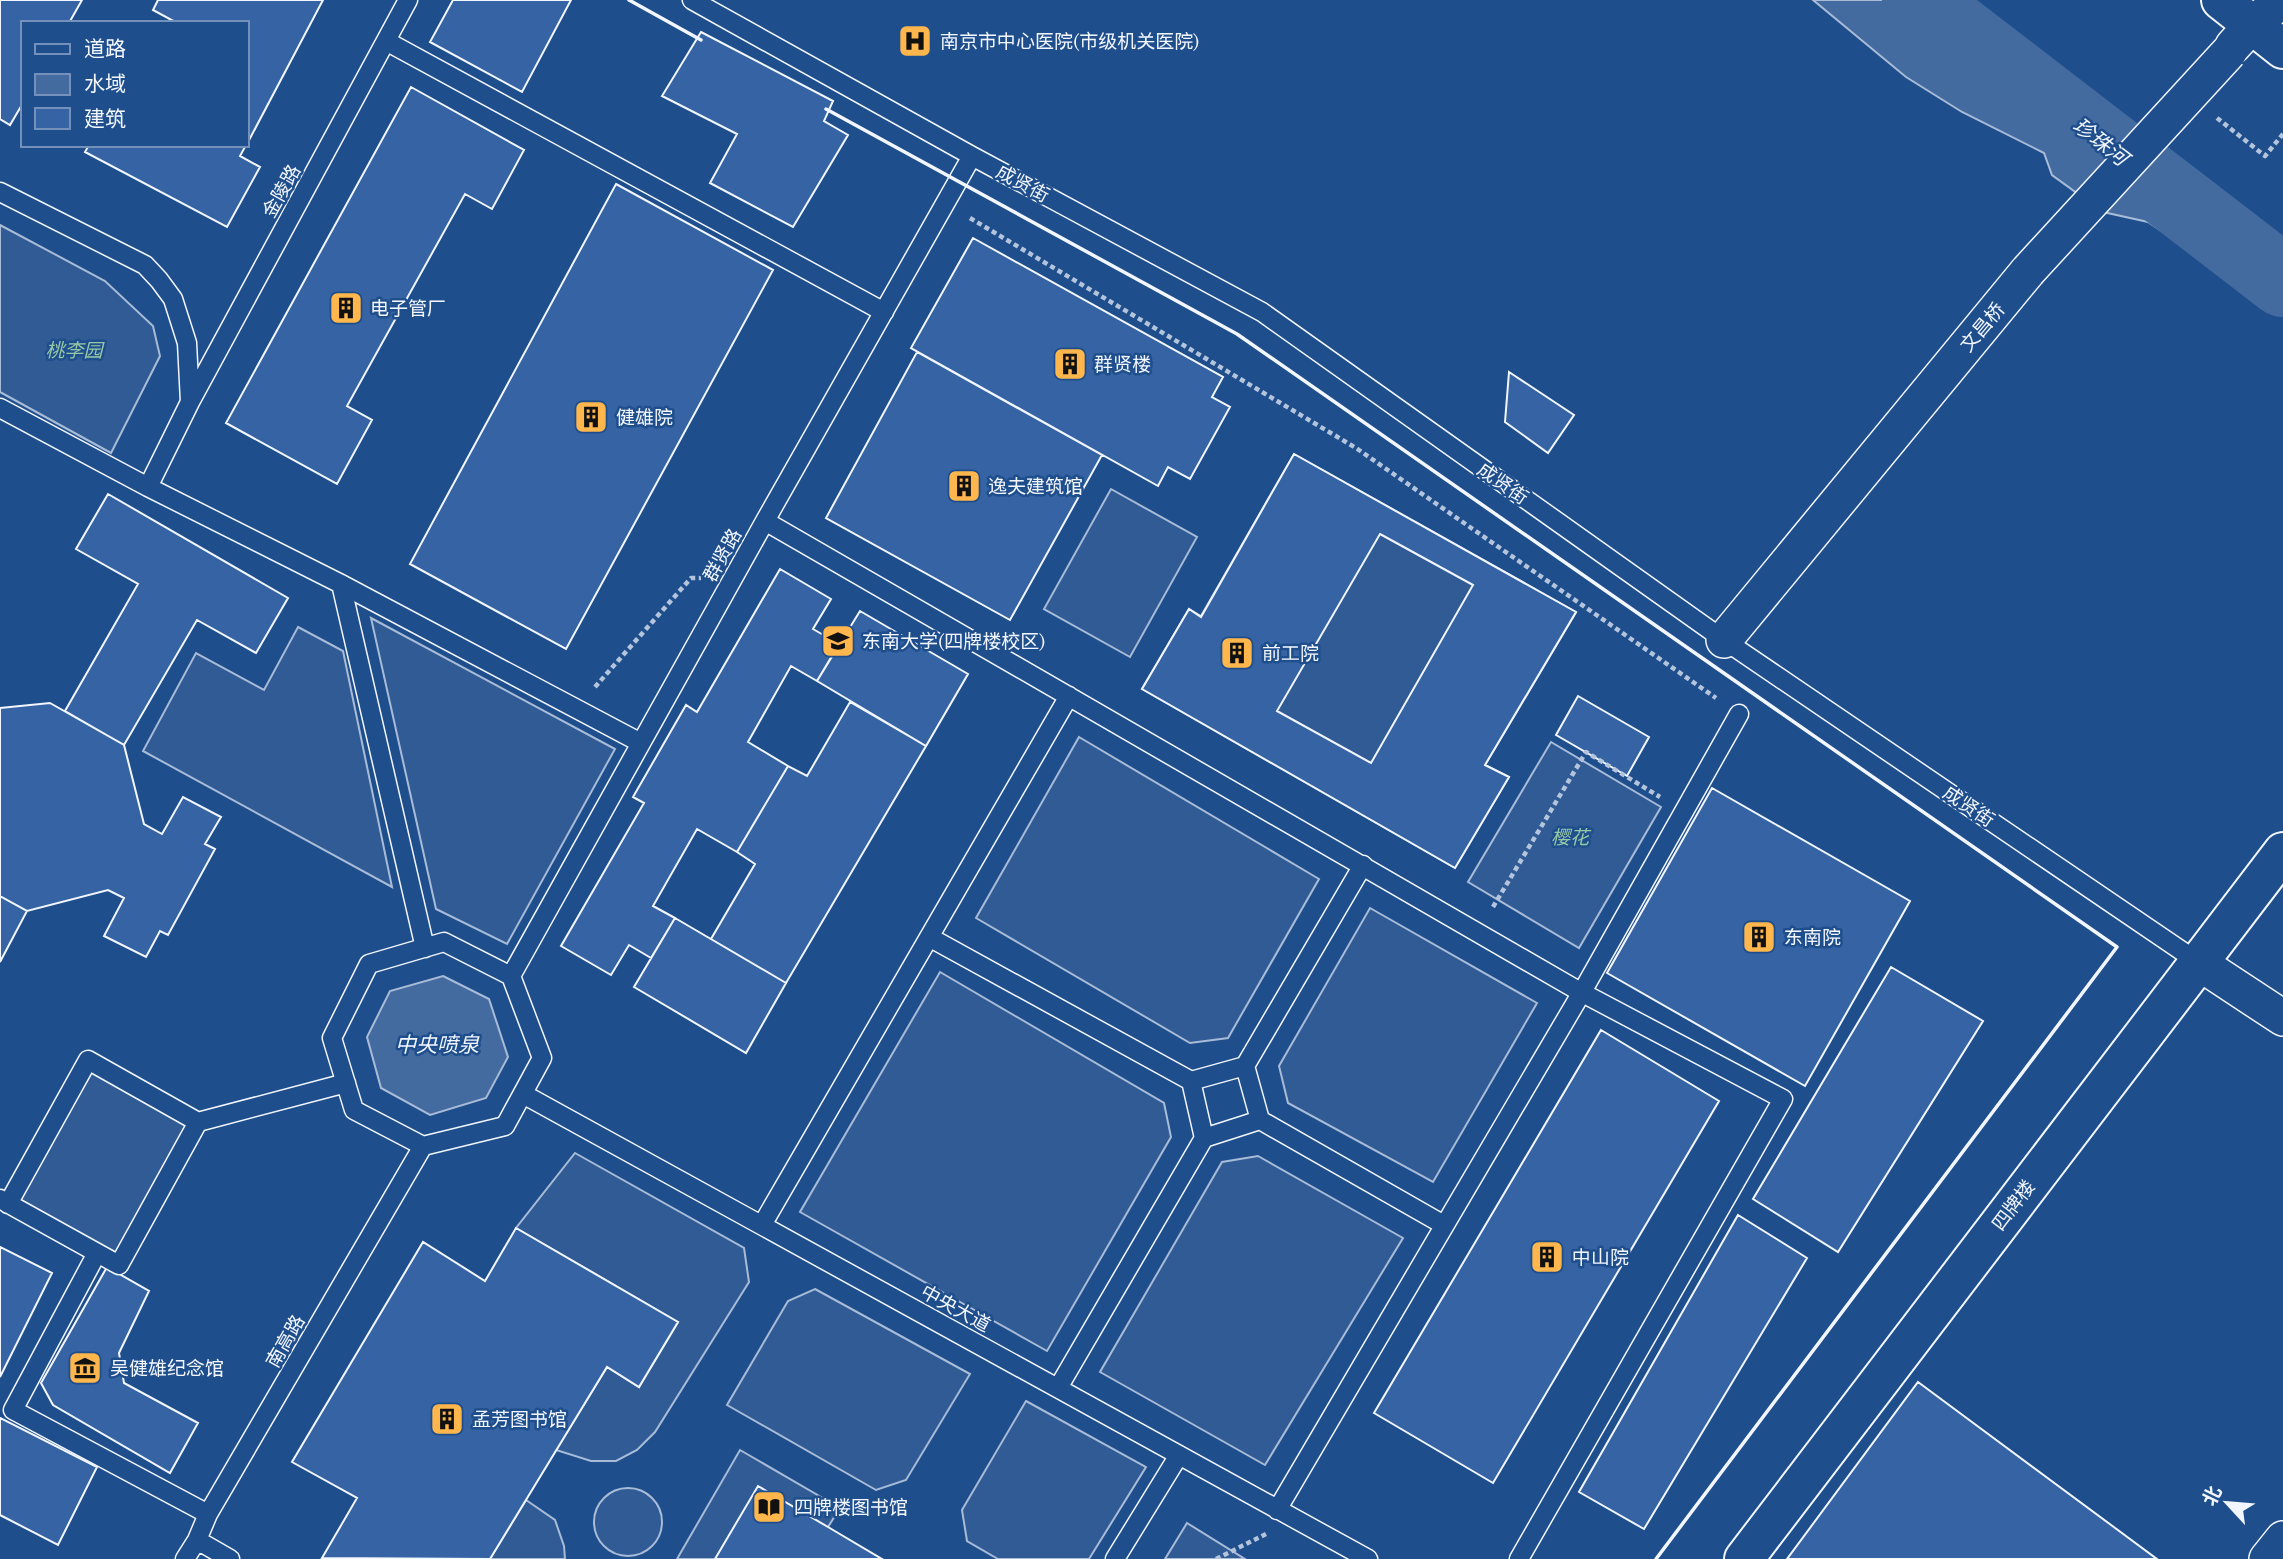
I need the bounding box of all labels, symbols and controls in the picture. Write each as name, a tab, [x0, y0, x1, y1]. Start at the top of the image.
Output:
legend	[21, 21, 248, 147]
hospital icon: 南京市中心医院(市级机关医院)	[896, 22, 934, 60]
place label: 南京市中心医院(市级机关医院)	[940, 29, 1200, 53]
text: 道路	[84, 34, 126, 62]
text: 水域	[84, 69, 126, 97]
text: 建筑	[84, 104, 126, 132]
water label: 珍珠河	[2068, 111, 2138, 174]
street label: 成贤街	[992, 159, 1054, 207]
street label: 金陵路	[257, 160, 305, 222]
building icon: 电子管厂	[327, 289, 365, 327]
place label: 电子管厂	[370, 296, 446, 320]
street label: 文昌桥	[1954, 297, 2010, 357]
park label: 桃李园	[45, 338, 105, 362]
building icon: 群贤楼	[1051, 345, 1089, 383]
place label: 群贤楼	[1094, 352, 1151, 376]
building icon: 健雄院	[572, 398, 610, 436]
place label: 健雄院	[616, 405, 673, 429]
street label: 成贤街	[1473, 457, 1533, 509]
building icon: 逸夫建筑馆	[945, 467, 983, 505]
place label: 逸夫建筑馆	[988, 474, 1083, 498]
street label: 群贤路	[698, 524, 746, 586]
school or university icon: 东南大学(四牌楼校区)	[819, 622, 857, 660]
place label: 东南大学(四牌楼校区)	[862, 629, 1046, 653]
building icon: 前工院	[1218, 634, 1256, 672]
place label: 前工院	[1262, 641, 1319, 665]
street label: 成贤街	[1939, 780, 1999, 832]
park label: 樱花	[1551, 825, 1592, 849]
building icon: 东南院	[1740, 918, 1778, 956]
place label: 东南院	[1784, 925, 1841, 949]
water label: 中央喷泉	[395, 1030, 480, 1058]
street label: 四牌楼	[1986, 1175, 2040, 1235]
building icon: 中山院	[1528, 1238, 1566, 1276]
place label: 中山院	[1572, 1245, 1629, 1269]
street label: 中央大道	[917, 1279, 995, 1337]
street label: 南高路	[260, 1310, 310, 1372]
museum icon: 吴健雄纪念馆	[66, 1349, 104, 1387]
place label: 吴健雄纪念馆	[110, 1356, 224, 1380]
building icon: 孟芳图书馆	[428, 1400, 466, 1438]
place label: 孟芳图书馆	[472, 1407, 567, 1431]
north arrow	[2192, 1468, 2262, 1538]
text: 北	[2197, 1482, 2227, 1509]
library icon: 四牌楼图书馆	[750, 1488, 788, 1526]
place label: 四牌楼图书馆	[794, 1495, 908, 1519]

